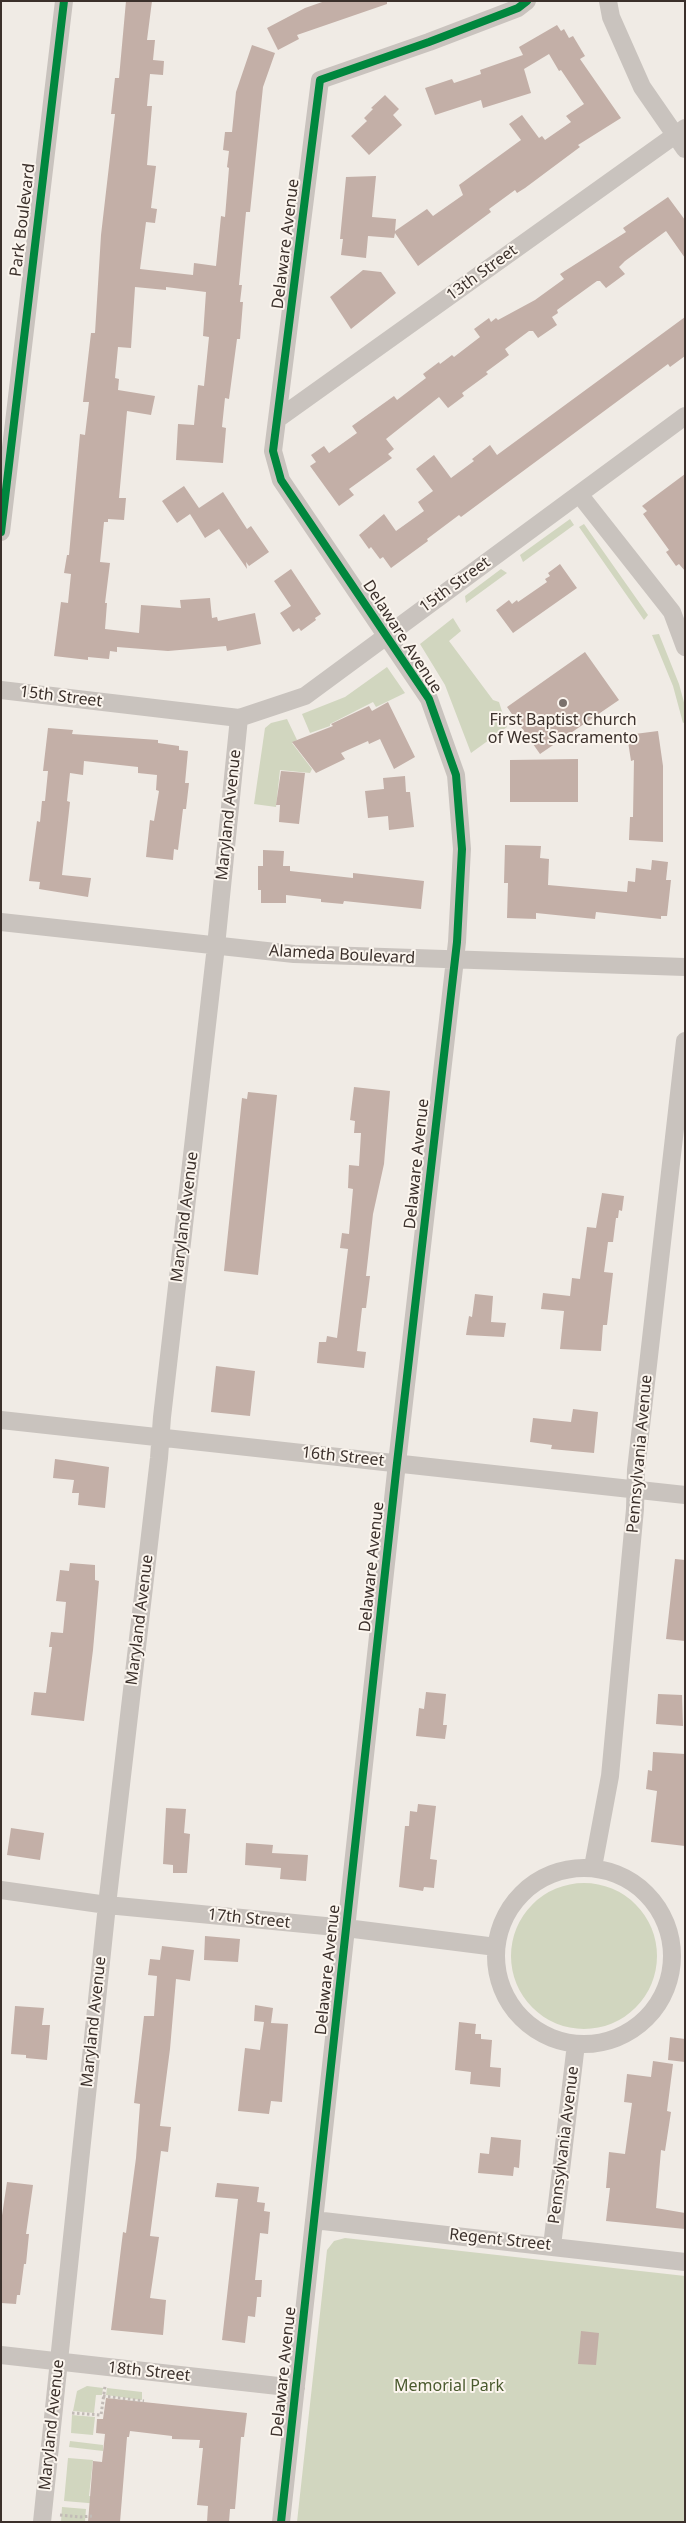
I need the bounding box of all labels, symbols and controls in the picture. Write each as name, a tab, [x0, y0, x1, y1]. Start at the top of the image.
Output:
street label: Park Boulevard	[7, 162, 39, 278]
street label: Delaware Avenue	[268, 178, 304, 310]
street label: 13th Street	[443, 241, 521, 305]
street label: 15th Street	[416, 553, 494, 617]
street label: Delaware Avenue	[358, 577, 446, 697]
street label: 15th Street	[19, 682, 103, 712]
marker: First Baptist Church of West Sacramento	[557, 697, 569, 709]
place label: First Baptist Church of West Sacramento	[488, 710, 638, 748]
street label: Maryland Avenue	[213, 749, 245, 881]
street label: Alameda Boulevard	[268, 942, 416, 968]
street label: Delaware Avenue	[401, 1098, 433, 1230]
street label: Maryland Avenue	[167, 1151, 203, 1283]
street label: Pennsylvania Avenue	[624, 1374, 656, 1534]
street label: 16th Street	[301, 1443, 385, 1471]
street label: Delaware Avenue	[356, 1501, 388, 1633]
street label: Maryland Avenue	[122, 1554, 158, 1686]
street label: Delaware Avenue	[312, 1904, 344, 2036]
street label: 17th Street	[207, 1905, 291, 1933]
street label: Maryland Avenue	[78, 1956, 110, 2088]
street label: Pennsylvania Avenue	[545, 2065, 583, 2225]
street label: Regent Street	[448, 2225, 552, 2255]
street label: Delaware Avenue	[268, 2306, 300, 2438]
street label: 18th Street	[107, 2358, 191, 2386]
street label: Maryland Avenue	[36, 2359, 68, 2491]
park label: Memorial Park	[394, 2376, 504, 2396]

